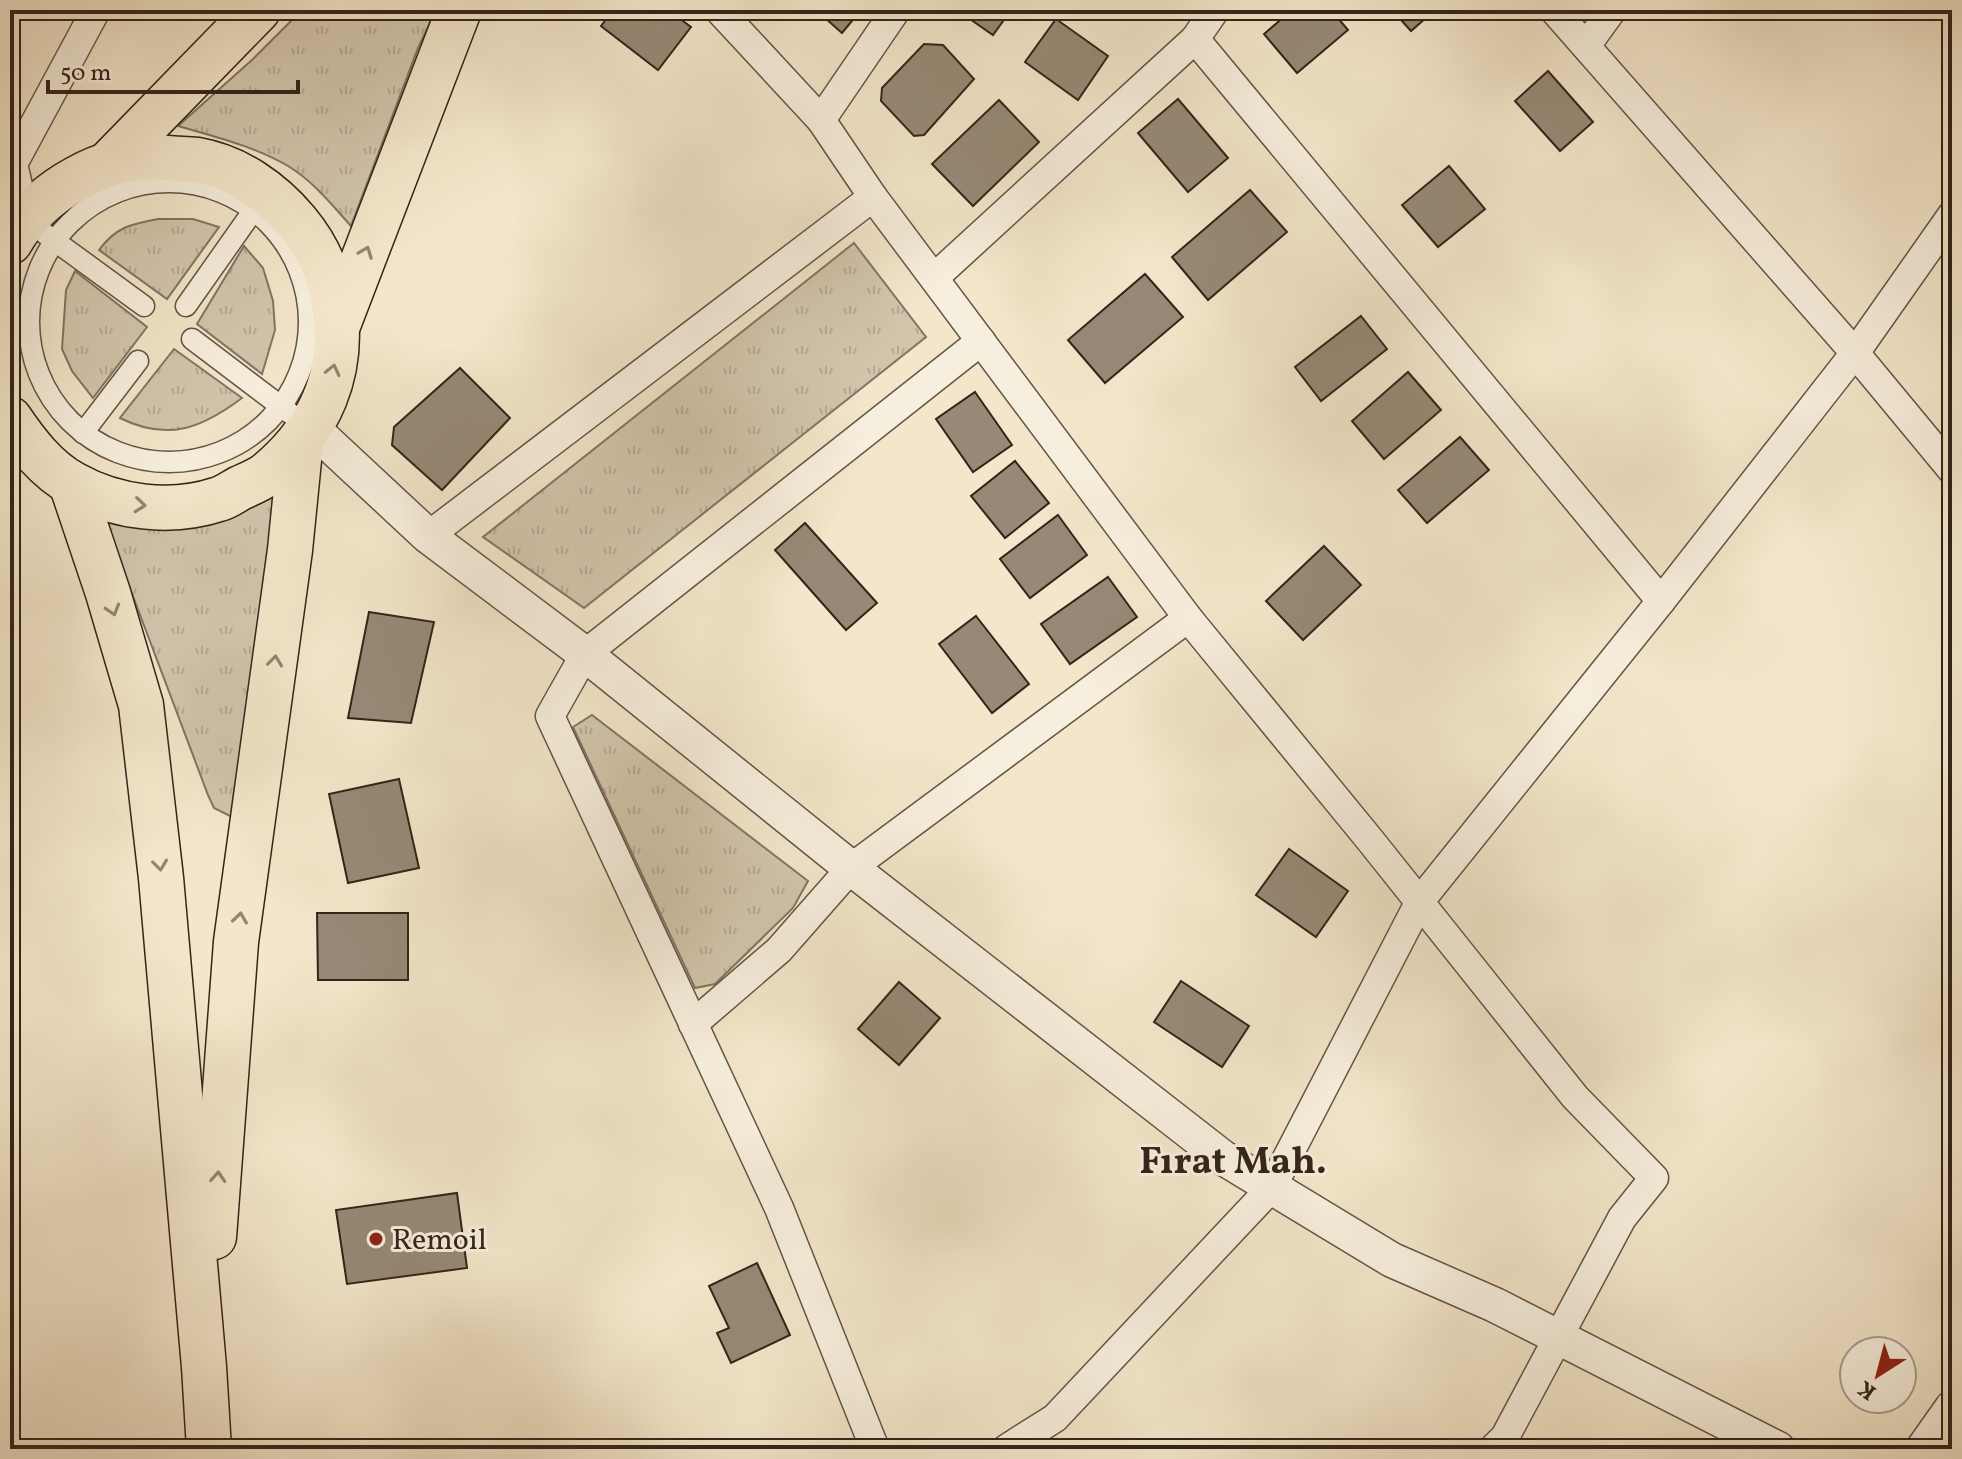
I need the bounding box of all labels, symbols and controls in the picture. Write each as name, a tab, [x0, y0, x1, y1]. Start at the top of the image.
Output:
scale bar	[48, 44, 298, 94]
text: 50 m	[60, 57, 112, 91]
one-way arrow	[356, 246, 372, 260]
one-way arrow	[324, 364, 341, 378]
one-way arrow	[134, 497, 147, 514]
one-way arrow	[104, 603, 120, 617]
one-way arrow	[266, 654, 283, 667]
one-way arrow	[151, 859, 168, 872]
one-way arrow	[231, 911, 248, 925]
district label: Fırat Mah.	[1139, 1137, 1327, 1190]
one-way arrow	[209, 1170, 226, 1183]
place label: Remoil	[392, 1220, 487, 1262]
marker: Remoil	[367, 1230, 385, 1248]
north arrow	[1838, 1335, 1918, 1415]
text: K	[1852, 1372, 1883, 1406]

